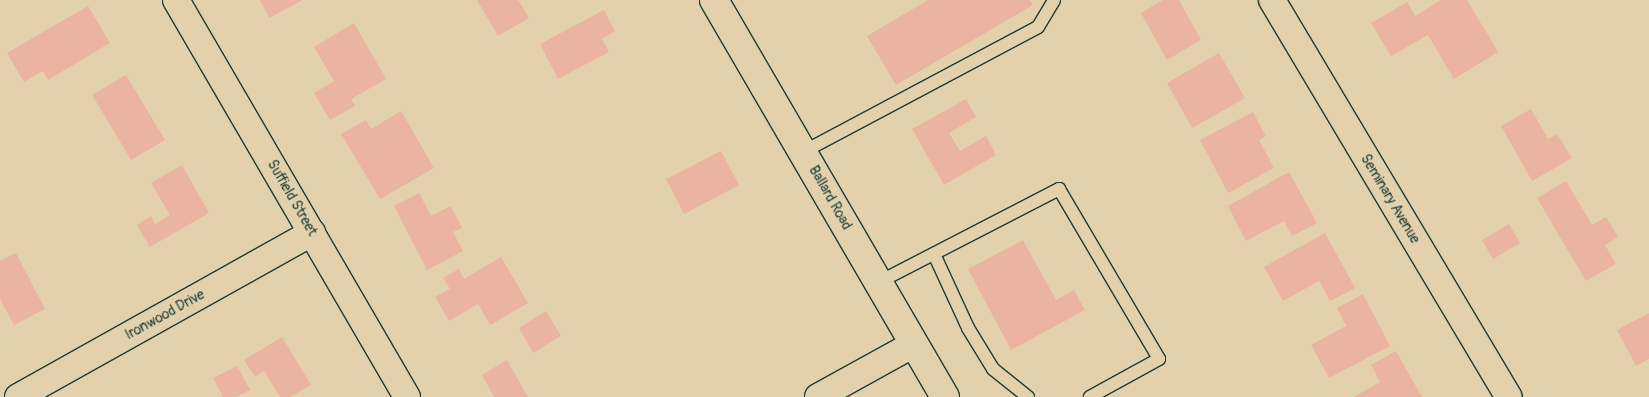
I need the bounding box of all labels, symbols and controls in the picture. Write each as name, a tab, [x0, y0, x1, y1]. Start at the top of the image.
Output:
street label: Seminary Avenue	[1357, 151, 1423, 247]
street label: Suffield Street	[263, 157, 321, 239]
street label: Ballard Road	[805, 163, 855, 233]
street label: Ironwood Drive	[122, 286, 208, 344]

